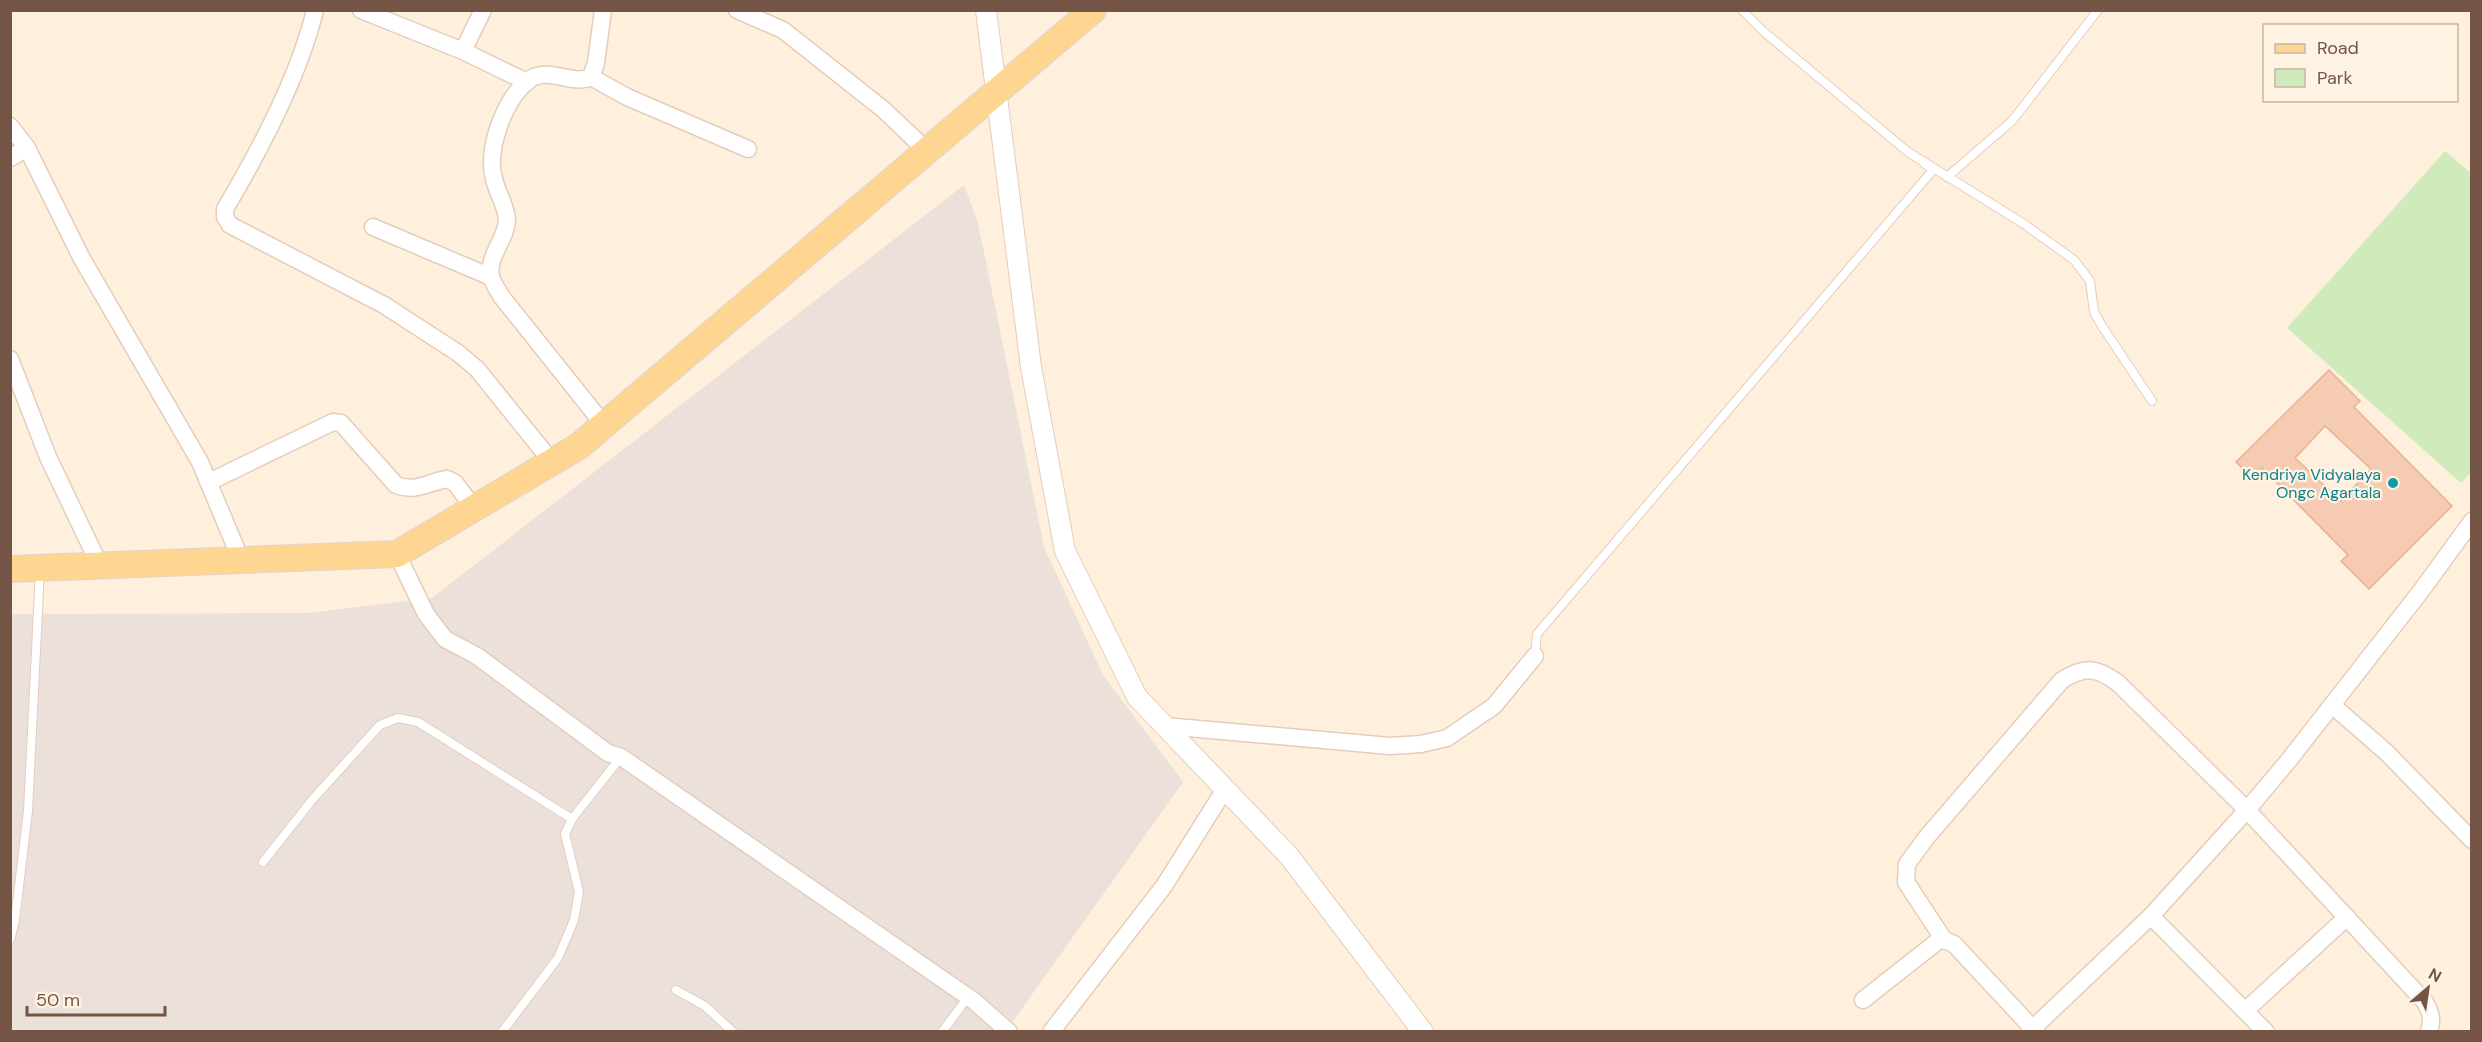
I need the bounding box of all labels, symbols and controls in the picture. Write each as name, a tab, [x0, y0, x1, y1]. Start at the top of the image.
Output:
legend	[2263, 24, 2458, 102]
text: Road	[2317, 36, 2359, 60]
text: Park	[2317, 66, 2353, 90]
place label: Kendriya Vidyalaya Ongc Agartala	[2242, 464, 2381, 503]
marker: Kendriya Vidyalaya Ongc Agartala	[2386, 476, 2400, 490]
north arrow	[2398, 958, 2458, 1018]
text: N	[2425, 963, 2445, 987]
scale bar	[27, 979, 165, 1017]
text: 50 m	[36, 988, 80, 1012]

